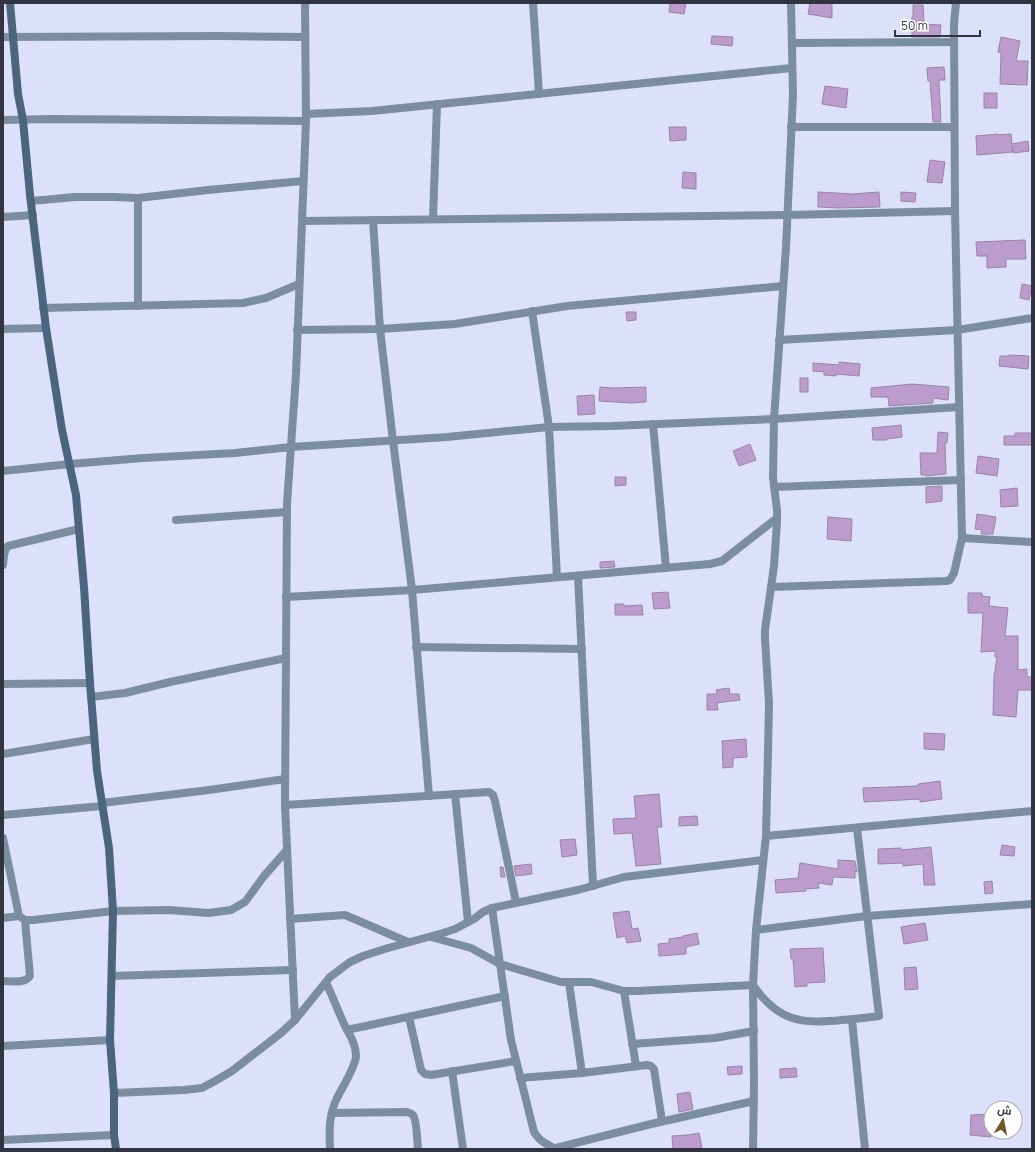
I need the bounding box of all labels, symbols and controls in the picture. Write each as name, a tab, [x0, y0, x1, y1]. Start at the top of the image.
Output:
scale bar	[895, 12, 980, 38]
text: 50 m	[901, 17, 928, 34]
north arrow	[983, 1100, 1023, 1140]
text: ش	[997, 1101, 1013, 1118]

